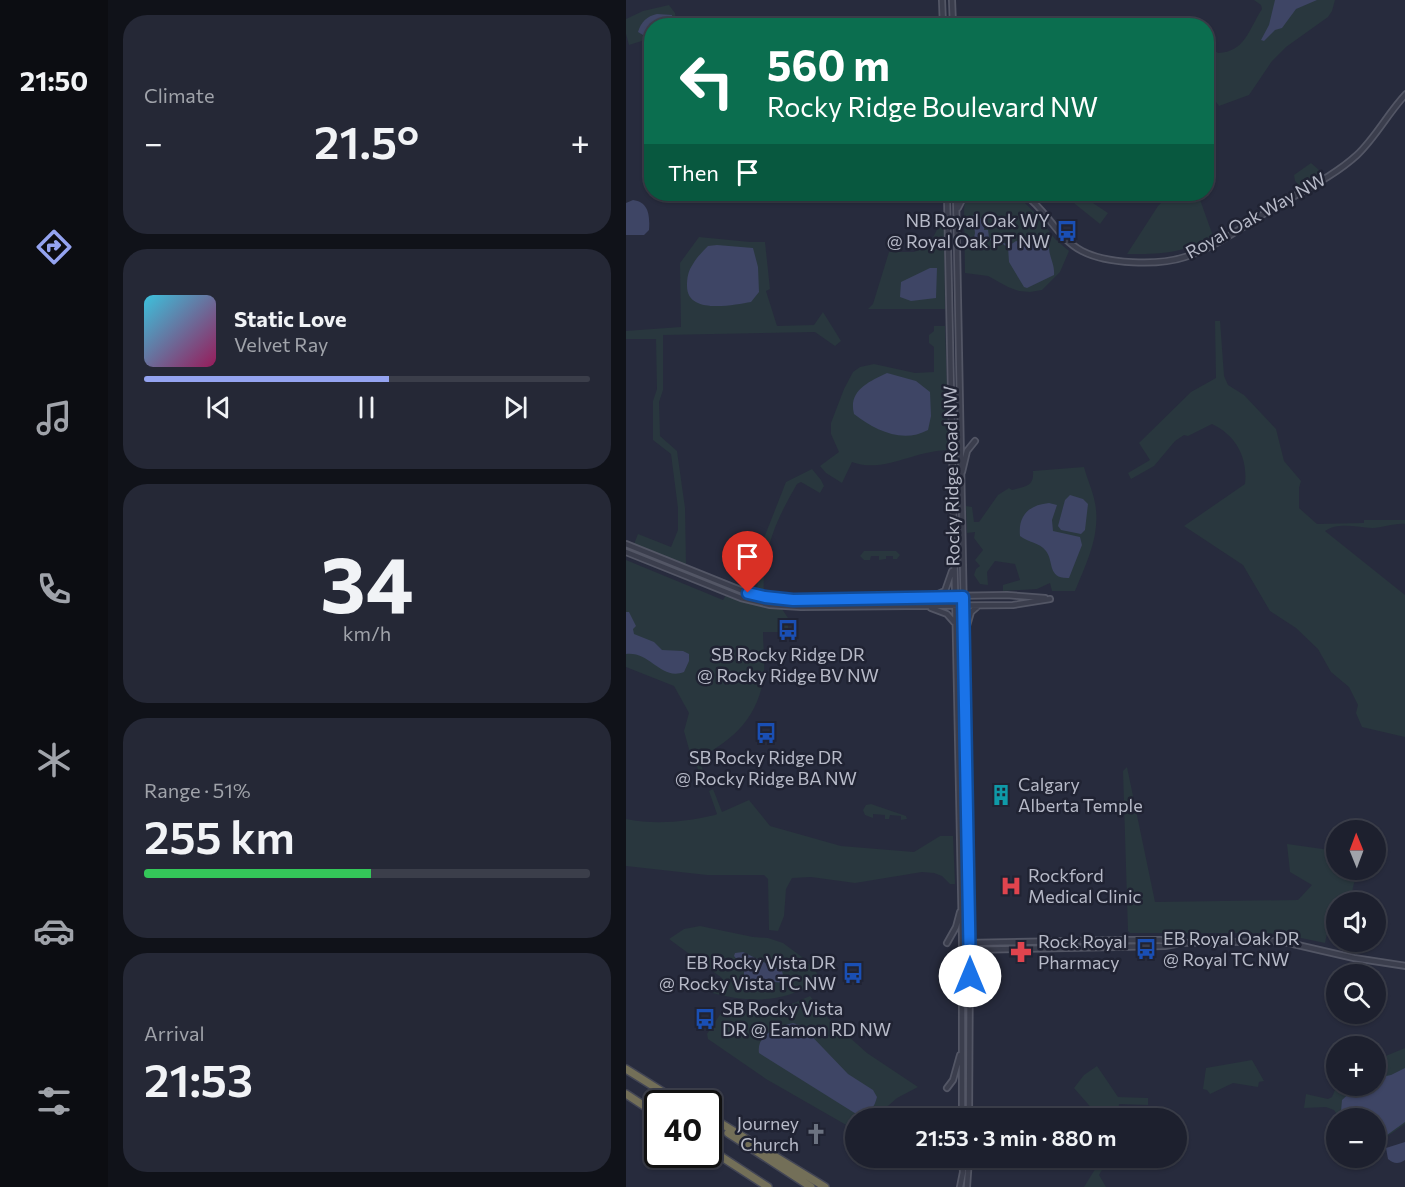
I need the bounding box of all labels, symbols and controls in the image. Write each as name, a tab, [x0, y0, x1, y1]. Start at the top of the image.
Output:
text: 560 m	[767, 38, 890, 90]
icon: left	[668, 42, 746, 120]
text: 21:50	[20, 64, 88, 97]
text: Climate	[144, 83, 214, 107]
text: Rocky Ridge Boulevard NW	[767, 90, 1098, 123]
text: 21.5°	[314, 113, 419, 168]
text: −	[144, 121, 163, 162]
text: +	[571, 121, 590, 162]
icon: arrive	[731, 156, 764, 189]
text: Then	[668, 159, 719, 186]
street label: Royal Oak Way NW	[1181, 167, 1330, 263]
place label: NB Royal Oak WY @ Royal Oak PT NW	[887, 209, 1050, 252]
bus stop icon: NB Royal Oak WY @ Royal Oak PT NW	[1055, 219, 1079, 243]
icon: directions	[33, 226, 75, 268]
text: Static Love	[234, 305, 347, 332]
text: Velvet Ray	[234, 332, 328, 356]
street label: Rocky Ridge Road NW	[938, 386, 964, 567]
icon: previous	[202, 391, 235, 424]
icon: pause	[350, 391, 383, 424]
icon: next	[499, 391, 532, 424]
icon: music	[33, 397, 75, 439]
pin	[722, 531, 773, 593]
text: 34	[320, 534, 414, 629]
icon: arrive	[731, 540, 764, 573]
icon: phone	[33, 568, 75, 610]
bus stop icon: SB Rocky Ridge DR @ Rocky Ridge BV NW	[776, 618, 800, 642]
text: km/h	[343, 621, 391, 645]
place label: SB Rocky Ridge DR @ Rocky Ridge BV NW	[697, 643, 879, 686]
bus stop icon: SB Rocky Ridge DR @ Rocky Ridge BA NW	[754, 721, 778, 745]
icon: climate	[33, 739, 75, 781]
place label: SB Rocky Ridge DR @ Rocky Ridge BA NW	[675, 746, 857, 789]
place label: Calgary Alberta Temple	[1018, 773, 1143, 816]
text: Range · 51%	[144, 778, 251, 802]
building icon: Calgary Alberta Temple	[989, 783, 1013, 807]
text: 255 km	[144, 808, 295, 863]
north arrow	[1326, 820, 1386, 880]
map controls	[1326, 820, 1386, 1168]
place label: Rockford Medical Clinic	[1028, 864, 1142, 907]
hospital icon: Rockford Medical Clinic	[999, 874, 1023, 898]
button: sound	[1326, 892, 1386, 952]
icon: car	[33, 910, 75, 952]
place label: EB Royal Oak DR @ Royal TC NW	[1163, 927, 1300, 970]
place label: Rock Royal Pharmacy	[1038, 930, 1127, 973]
bus stop icon: EB Royal Oak DR @ Royal TC NW	[1134, 937, 1158, 961]
pharmacy icon: Rock Royal Pharmacy	[1009, 940, 1033, 964]
position arrow	[938, 944, 1002, 1008]
place label: EB Rocky Vista DR @ Rocky Vista TC NW	[659, 951, 836, 994]
bus stop icon: EB Rocky Vista DR @ Rocky Vista TC NW	[841, 961, 865, 985]
button: search	[1326, 964, 1386, 1024]
place label: SB Rocky Vista DR @ Eamon RD NW	[722, 997, 891, 1040]
bus stop icon: SB Rocky Vista DR @ Eamon RD NW	[693, 1007, 717, 1031]
text: Arrival	[144, 1021, 205, 1045]
button: +	[1326, 1036, 1386, 1096]
text: 21:53	[144, 1051, 253, 1106]
icon: filters	[33, 1080, 75, 1122]
speed limit sign: 40	[644, 1090, 722, 1168]
button: −	[1326, 1108, 1386, 1168]
place label: Journey Church	[737, 1112, 799, 1155]
church icon: Journey Church	[804, 1122, 828, 1146]
text: 21:53 · 3 min · 880 m	[915, 1124, 1117, 1151]

